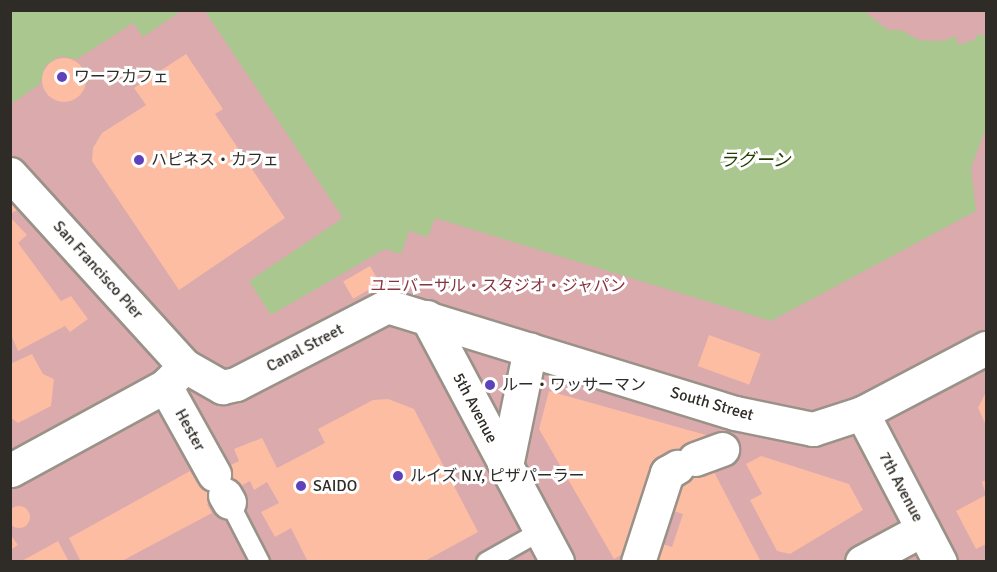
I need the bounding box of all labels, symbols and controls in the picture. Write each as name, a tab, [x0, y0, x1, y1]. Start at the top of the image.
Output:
place label: ワーフカフェ	[74, 67, 170, 87]
marker: ワーフカフェ	[55, 70, 69, 84]
water label: ラグーン	[719, 149, 791, 171]
place label: ハピネス・カフェ	[151, 150, 279, 170]
marker: ハピネス・カフェ	[132, 153, 146, 167]
street label: San Francisco Pier	[49, 217, 147, 323]
park label: ユニバーサル・スタジオ・ジャパン	[370, 276, 626, 296]
street label: Canal Street	[263, 320, 347, 376]
street label: 5th Avenue	[449, 370, 501, 446]
place label: ルー・ワッサーマン	[502, 375, 646, 395]
marker: ルー・ワッサーマン	[483, 378, 497, 392]
street label: South Street	[668, 383, 756, 425]
street label: Hester	[171, 406, 209, 454]
street label: 7th Avenue	[875, 449, 927, 525]
place label: ルイズ N.Y, ピザパーラー	[410, 466, 585, 486]
marker: ルイズ N.Y, ピザパーラー	[391, 469, 405, 483]
place label: SAIDO	[313, 476, 357, 496]
marker: SAIDO	[294, 479, 308, 493]

